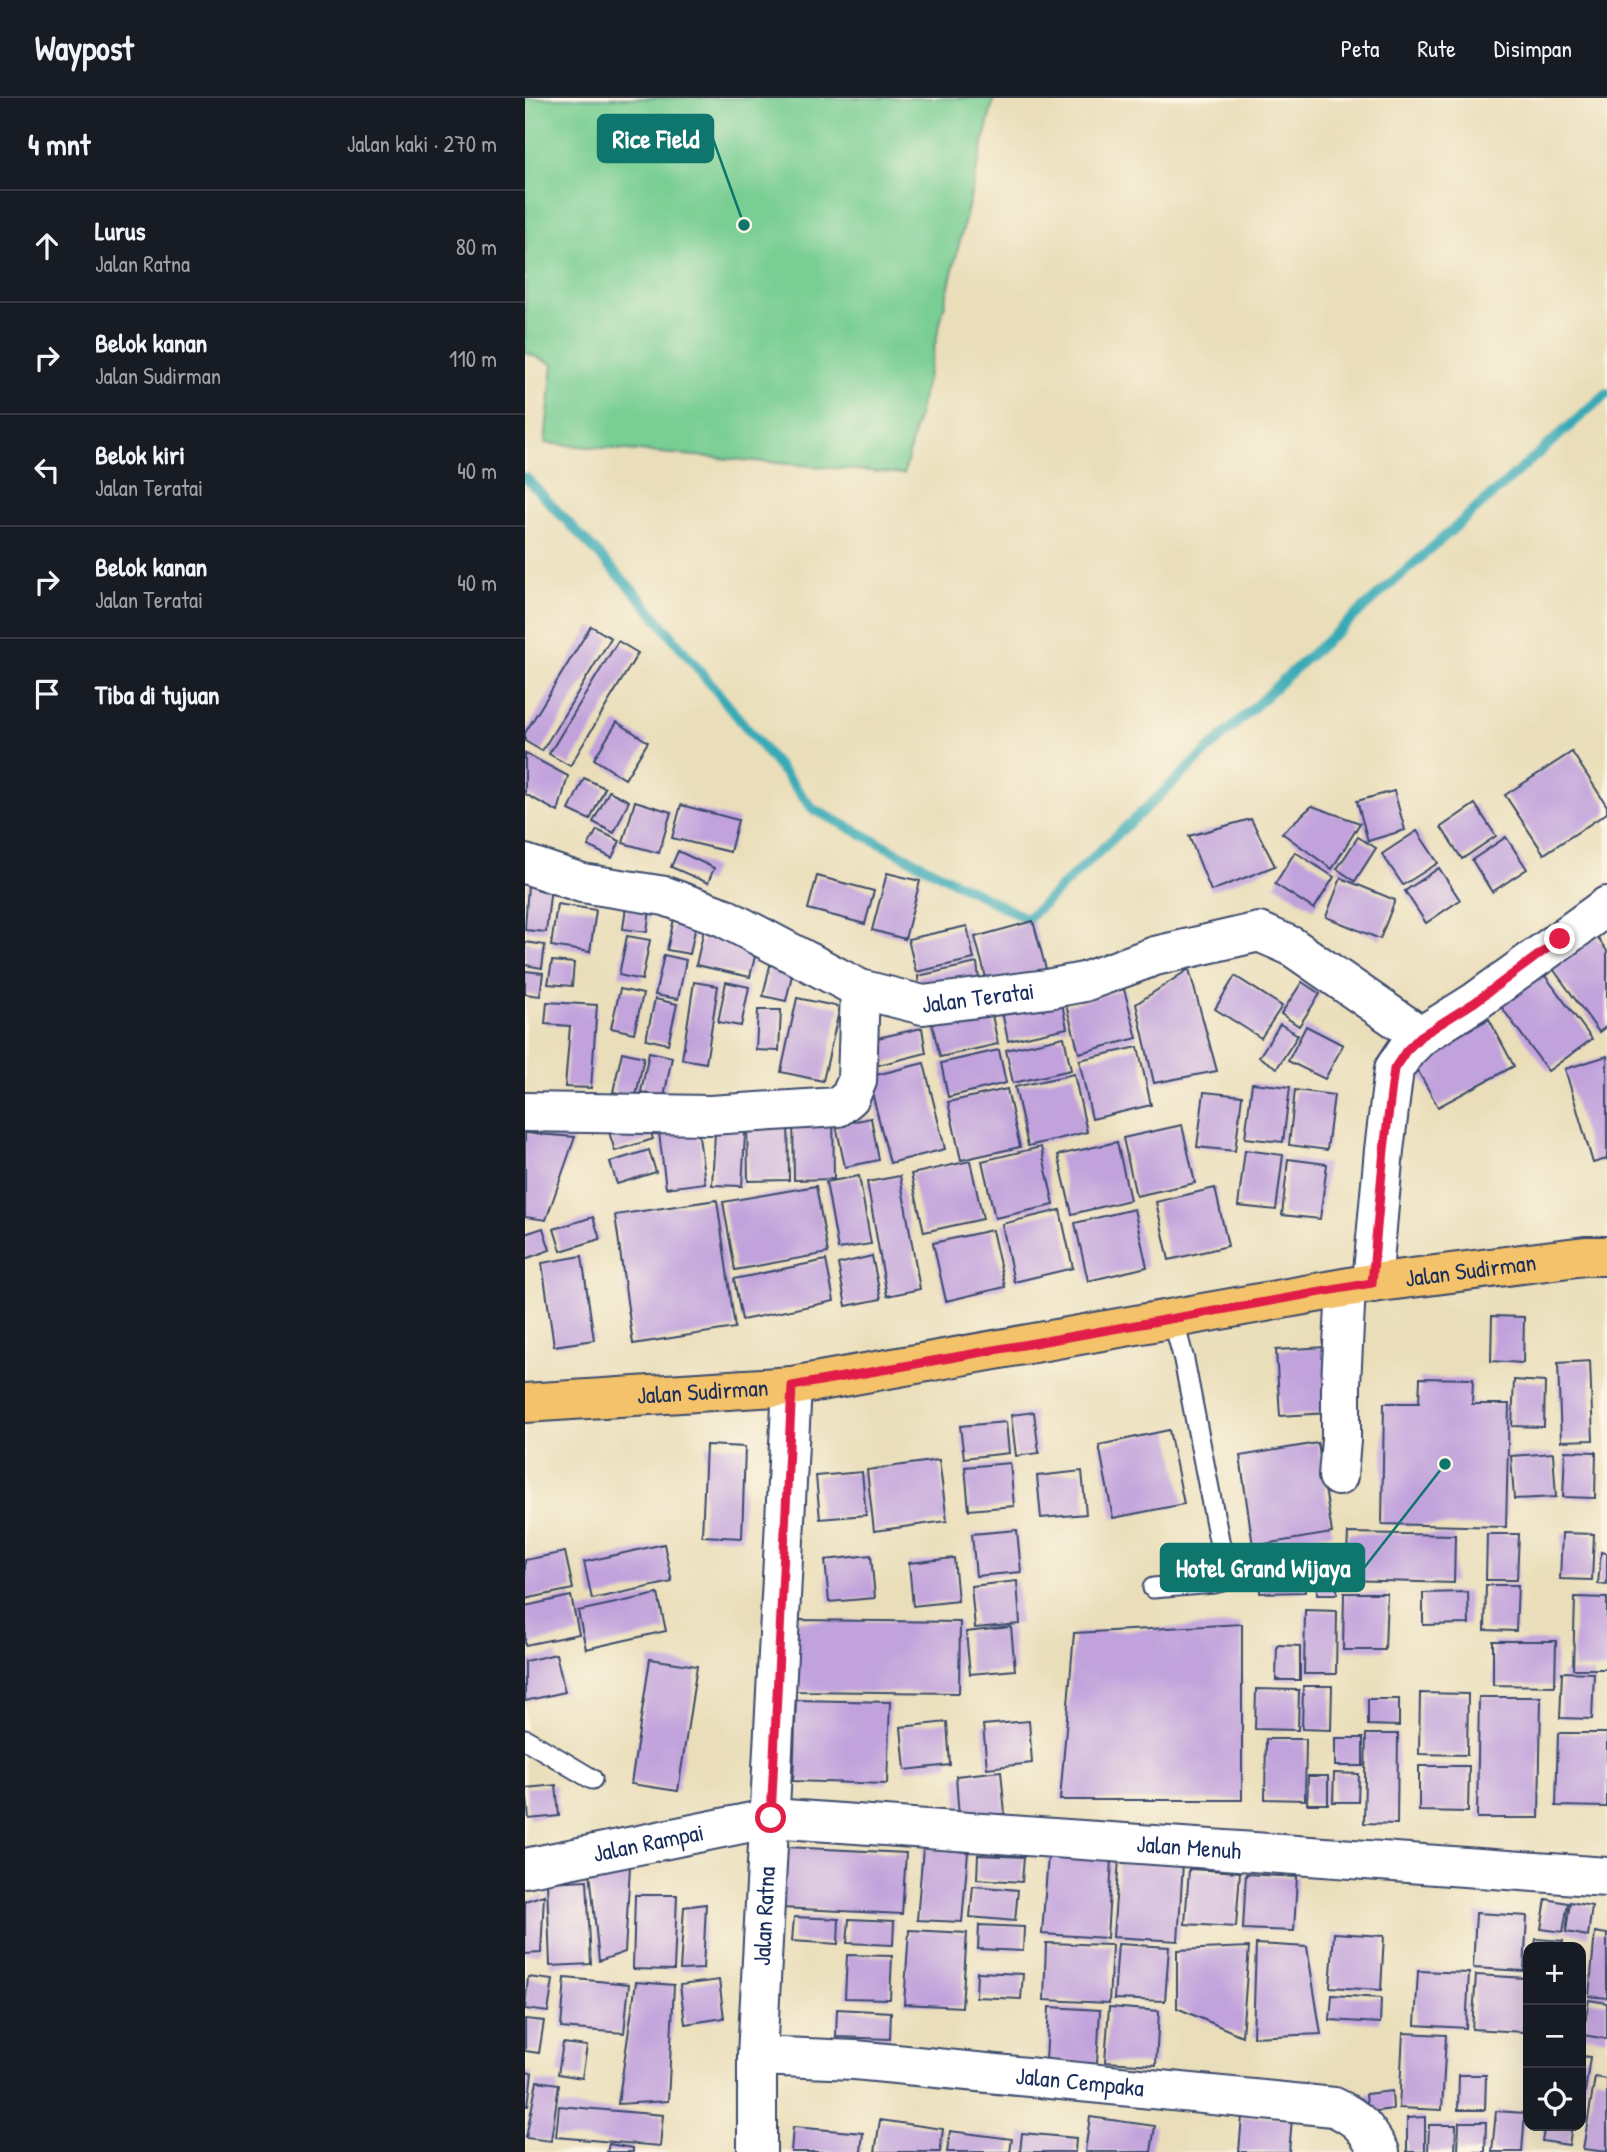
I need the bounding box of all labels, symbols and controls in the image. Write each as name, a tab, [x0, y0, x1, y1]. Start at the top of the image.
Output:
text: Waypost	[35, 26, 134, 70]
text: Peta	[1341, 32, 1379, 64]
text: Rute	[1417, 32, 1456, 64]
text: Disimpan	[1494, 32, 1572, 64]
callout: Rice Field	[598, 115, 713, 162]
text: Rice Field	[612, 121, 700, 156]
text: 4 mnt	[28, 124, 90, 164]
text: Jalan kaki · 270 m	[347, 128, 497, 159]
text: Lurus	[95, 213, 146, 248]
icon: ahead	[28, 227, 66, 265]
text: 80 m	[456, 231, 497, 262]
text: Jalan Ratna	[95, 248, 190, 279]
text: Belok kanan	[95, 325, 207, 360]
icon: right	[28, 339, 66, 377]
text: 110 m	[449, 343, 497, 374]
text: Jalan Sudirman	[95, 360, 221, 391]
text: Belok kiri	[95, 437, 185, 472]
icon: left	[28, 451, 66, 489]
text: 40 m	[457, 455, 497, 486]
text: Jalan Teratai	[95, 472, 203, 503]
text: Belok kanan	[95, 549, 207, 584]
icon: right	[28, 563, 66, 601]
text: 40 m	[457, 567, 497, 598]
text: Jalan Teratai	[95, 584, 203, 615]
icon: arrive	[28, 675, 66, 713]
text: Tiba di tujuan	[95, 677, 220, 712]
route end	[1544, 923, 1575, 954]
street label: Jalan Teratai	[920, 974, 1036, 1020]
street label: Jalan Sudirman	[1403, 1245, 1538, 1294]
street label: Jalan Sudirman	[636, 1371, 769, 1411]
callout: Hotel Grand Wijaya	[1161, 1544, 1364, 1591]
text: Hotel Grand Wijaya	[1176, 1550, 1351, 1586]
route start	[755, 1802, 786, 1833]
street label: Jalan Rampai	[590, 1815, 706, 1869]
street label: Jalan Menuh	[1136, 1827, 1242, 1866]
street label: Jalan Ratna	[745, 1866, 782, 1967]
map controls	[1523, 1942, 1586, 2131]
button: +	[1523, 1942, 1586, 2005]
button: −	[1523, 2005, 1586, 2068]
street label: Jalan Cempaka	[1014, 2059, 1146, 2103]
button: locate	[1523, 2068, 1586, 2131]

